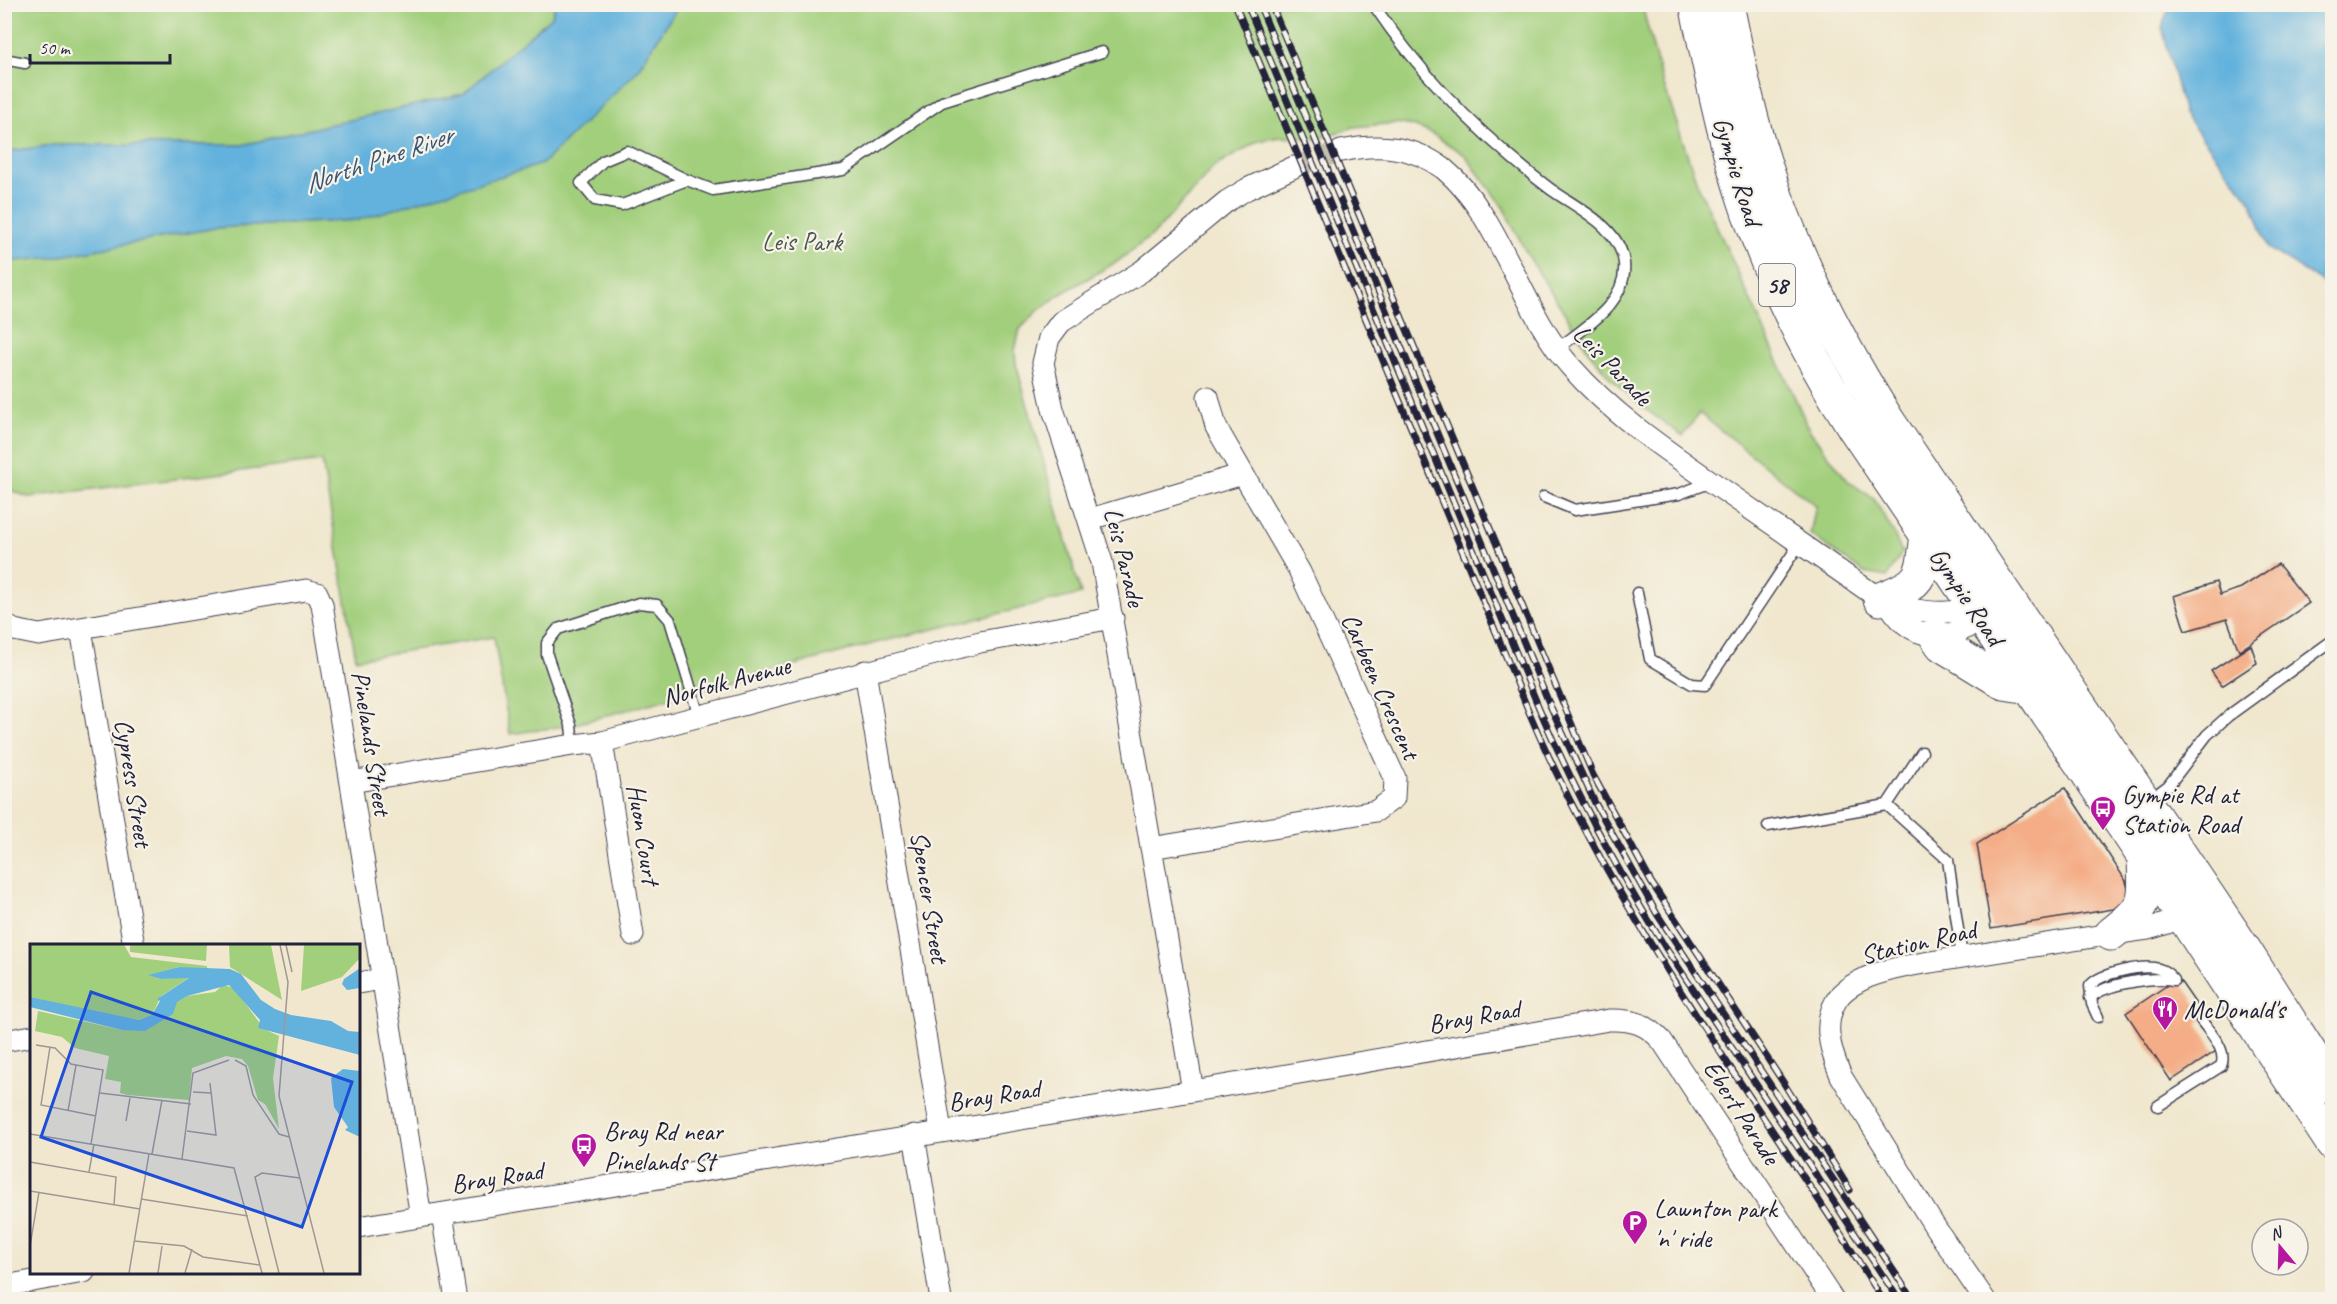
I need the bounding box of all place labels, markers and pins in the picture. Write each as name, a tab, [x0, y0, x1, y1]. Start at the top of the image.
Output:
place label: Gympie Rd at Station Road	[2122, 778, 2243, 841]
bus stop icon: Gympie Rd at Station Road	[2088, 794, 2118, 832]
place label: McDonald's	[2184, 993, 2287, 1026]
restaurant icon: McDonald's	[2150, 994, 2180, 1032]
place label: Bray Rd near Pinelands St	[604, 1115, 724, 1178]
bus stop icon: Bray Rd near Pinelands St	[569, 1131, 599, 1169]
place label: Lawnton park 'n' ride	[1654, 1192, 1779, 1255]
parking icon: Lawnton park 'n' ride	[1620, 1208, 1650, 1246]

